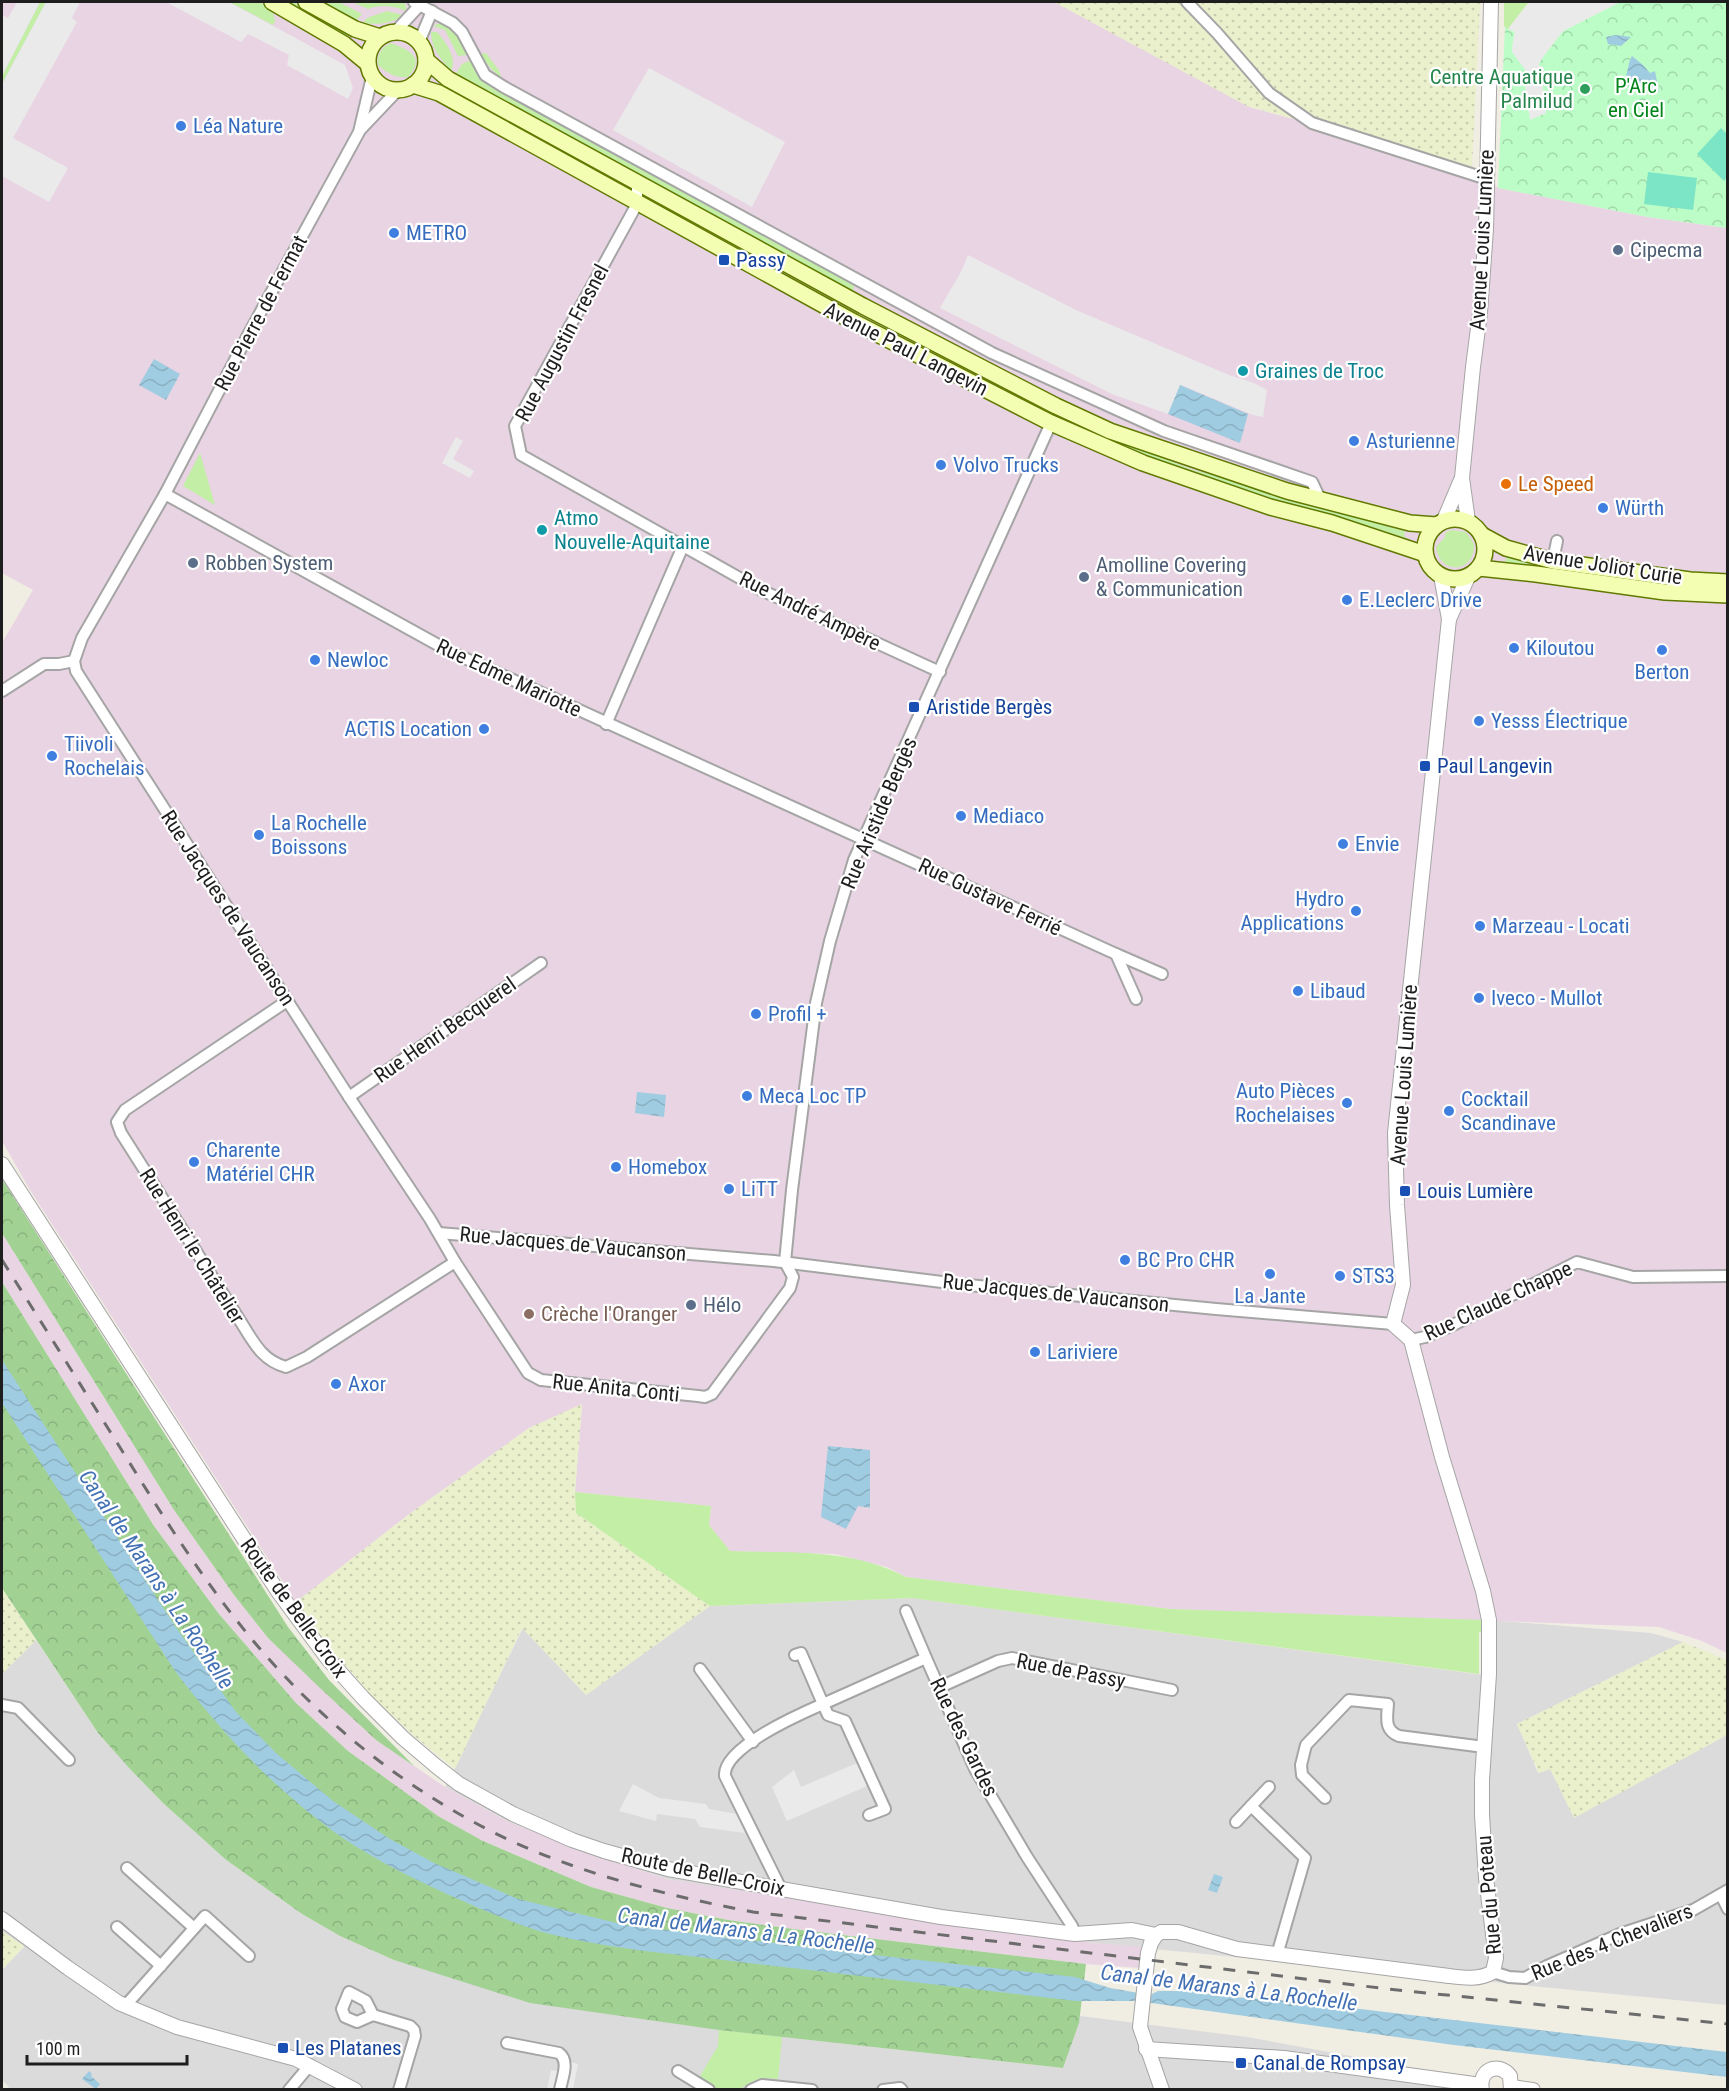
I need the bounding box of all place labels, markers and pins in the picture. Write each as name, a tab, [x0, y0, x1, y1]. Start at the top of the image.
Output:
place label: Centre Aquatique Palmilud	[1430, 65, 1573, 113]
marker: Centre Aquatique Palmilud	[1578, 82, 1592, 96]
place label: Léa Nature	[193, 114, 283, 138]
marker: Léa Nature	[174, 119, 188, 133]
place label: METRO	[406, 221, 467, 245]
marker: METRO	[387, 226, 401, 240]
place label: Cipecma	[1630, 238, 1703, 262]
marker: Cipecma	[1611, 243, 1625, 257]
place label: Passy	[736, 248, 786, 272]
marker: Passy	[717, 253, 731, 267]
place label: Graines de Troc	[1255, 359, 1384, 383]
marker: Graines de Troc	[1236, 364, 1250, 378]
place label: Asturienne	[1366, 429, 1455, 453]
marker: Asturienne	[1347, 434, 1361, 448]
place label: Volvo Trucks	[953, 453, 1059, 477]
marker: Volvo Trucks	[934, 458, 948, 472]
place label: Le Speed	[1518, 472, 1594, 496]
marker: Le Speed	[1499, 477, 1513, 491]
place label: Würth	[1615, 496, 1664, 520]
marker: Würth	[1596, 501, 1610, 515]
place label: Atmo Nouvelle-Aquitaine	[554, 506, 710, 554]
marker: Atmo Nouvelle-Aquitaine	[535, 523, 549, 537]
place label: Robben System	[205, 551, 333, 575]
place label: Amolline Covering & Communication	[1096, 553, 1247, 601]
marker: Robben System	[186, 556, 200, 570]
marker: Amolline Covering & Communication	[1077, 570, 1091, 584]
place label: E.Leclerc Drive	[1359, 588, 1482, 612]
marker: E.Leclerc Drive	[1340, 593, 1354, 607]
place label: Kiloutou	[1526, 636, 1595, 660]
marker: Kiloutou	[1507, 641, 1521, 655]
marker: Berton	[1655, 643, 1669, 657]
place label: Newloc	[327, 648, 389, 672]
marker: Newloc	[308, 653, 322, 667]
place label: Berton	[1635, 660, 1689, 684]
place label: Aristide Bergès	[926, 695, 1052, 719]
marker: Aristide Bergès	[907, 700, 921, 714]
place label: Yesss Électrique	[1491, 709, 1628, 733]
marker: Yesss Électrique	[1472, 714, 1486, 728]
place label: ACTIS Location	[344, 717, 472, 741]
marker: ACTIS Location	[477, 722, 491, 736]
place label: Tiivoli Rochelais	[64, 732, 145, 780]
marker: Tiivoli Rochelais	[45, 749, 59, 763]
place label: Paul Langevin	[1437, 754, 1553, 778]
marker: Paul Langevin	[1418, 759, 1432, 773]
place label: Mediaco	[973, 804, 1044, 828]
marker: Mediaco	[954, 809, 968, 823]
place label: La Rochelle Boissons	[271, 811, 367, 859]
marker: La Rochelle Boissons	[252, 828, 266, 842]
place label: Envie	[1355, 832, 1399, 856]
marker: Envie	[1336, 837, 1350, 851]
place label: Hydro Applications	[1240, 887, 1344, 935]
marker: Hydro Applications	[1349, 904, 1363, 918]
place label: Marzeau - Locati	[1492, 914, 1630, 938]
marker: Marzeau - Locati	[1473, 919, 1487, 933]
place label: Libaud	[1310, 979, 1366, 1003]
marker: Libaud	[1291, 984, 1305, 998]
place label: Iveco - Mullot	[1491, 986, 1602, 1010]
marker: Iveco - Mullot	[1472, 991, 1486, 1005]
place label: Profil +	[768, 1002, 827, 1026]
marker: Profil +	[749, 1007, 763, 1021]
place label: Auto Pièces Rochelaises	[1235, 1079, 1335, 1127]
place label: Meca Loc TP	[759, 1084, 867, 1108]
place label: Cocktail Scandinave	[1461, 1087, 1556, 1135]
marker: Meca Loc TP	[740, 1089, 754, 1103]
marker: Auto Pièces Rochelaises	[1340, 1096, 1354, 1110]
marker: Cocktail Scandinave	[1442, 1104, 1456, 1118]
place label: Charente Matériel CHR	[206, 1138, 315, 1186]
marker: Charente Matériel CHR	[187, 1155, 201, 1169]
place label: Homebox	[628, 1155, 707, 1179]
marker: Homebox	[609, 1160, 623, 1174]
place label: LiTT	[741, 1177, 778, 1201]
place label: Louis Lumière	[1417, 1179, 1533, 1203]
marker: LiTT	[722, 1182, 736, 1196]
marker: Louis Lumière	[1398, 1184, 1412, 1198]
place label: BC Pro CHR	[1137, 1248, 1234, 1272]
marker: BC Pro CHR	[1118, 1253, 1132, 1267]
place label: STS3	[1352, 1264, 1395, 1288]
marker: La Jante	[1263, 1267, 1277, 1281]
marker: STS3	[1333, 1269, 1347, 1283]
place label: La Jante	[1234, 1284, 1306, 1308]
place label: Hélo	[703, 1293, 741, 1317]
marker: Hélo	[684, 1298, 698, 1312]
place label: Crèche l'Oranger	[541, 1302, 677, 1326]
marker: Crèche l'Oranger	[522, 1307, 536, 1321]
place label: Lariviere	[1047, 1340, 1118, 1364]
marker: Lariviere	[1028, 1345, 1042, 1359]
place label: Axor	[348, 1372, 386, 1396]
marker: Axor	[329, 1377, 343, 1391]
place label: Les Platanes	[295, 2036, 402, 2060]
marker: Les Platanes	[276, 2041, 290, 2055]
place label: Canal de Rompsay	[1253, 2051, 1406, 2075]
marker: Canal de Rompsay	[1234, 2056, 1248, 2070]

